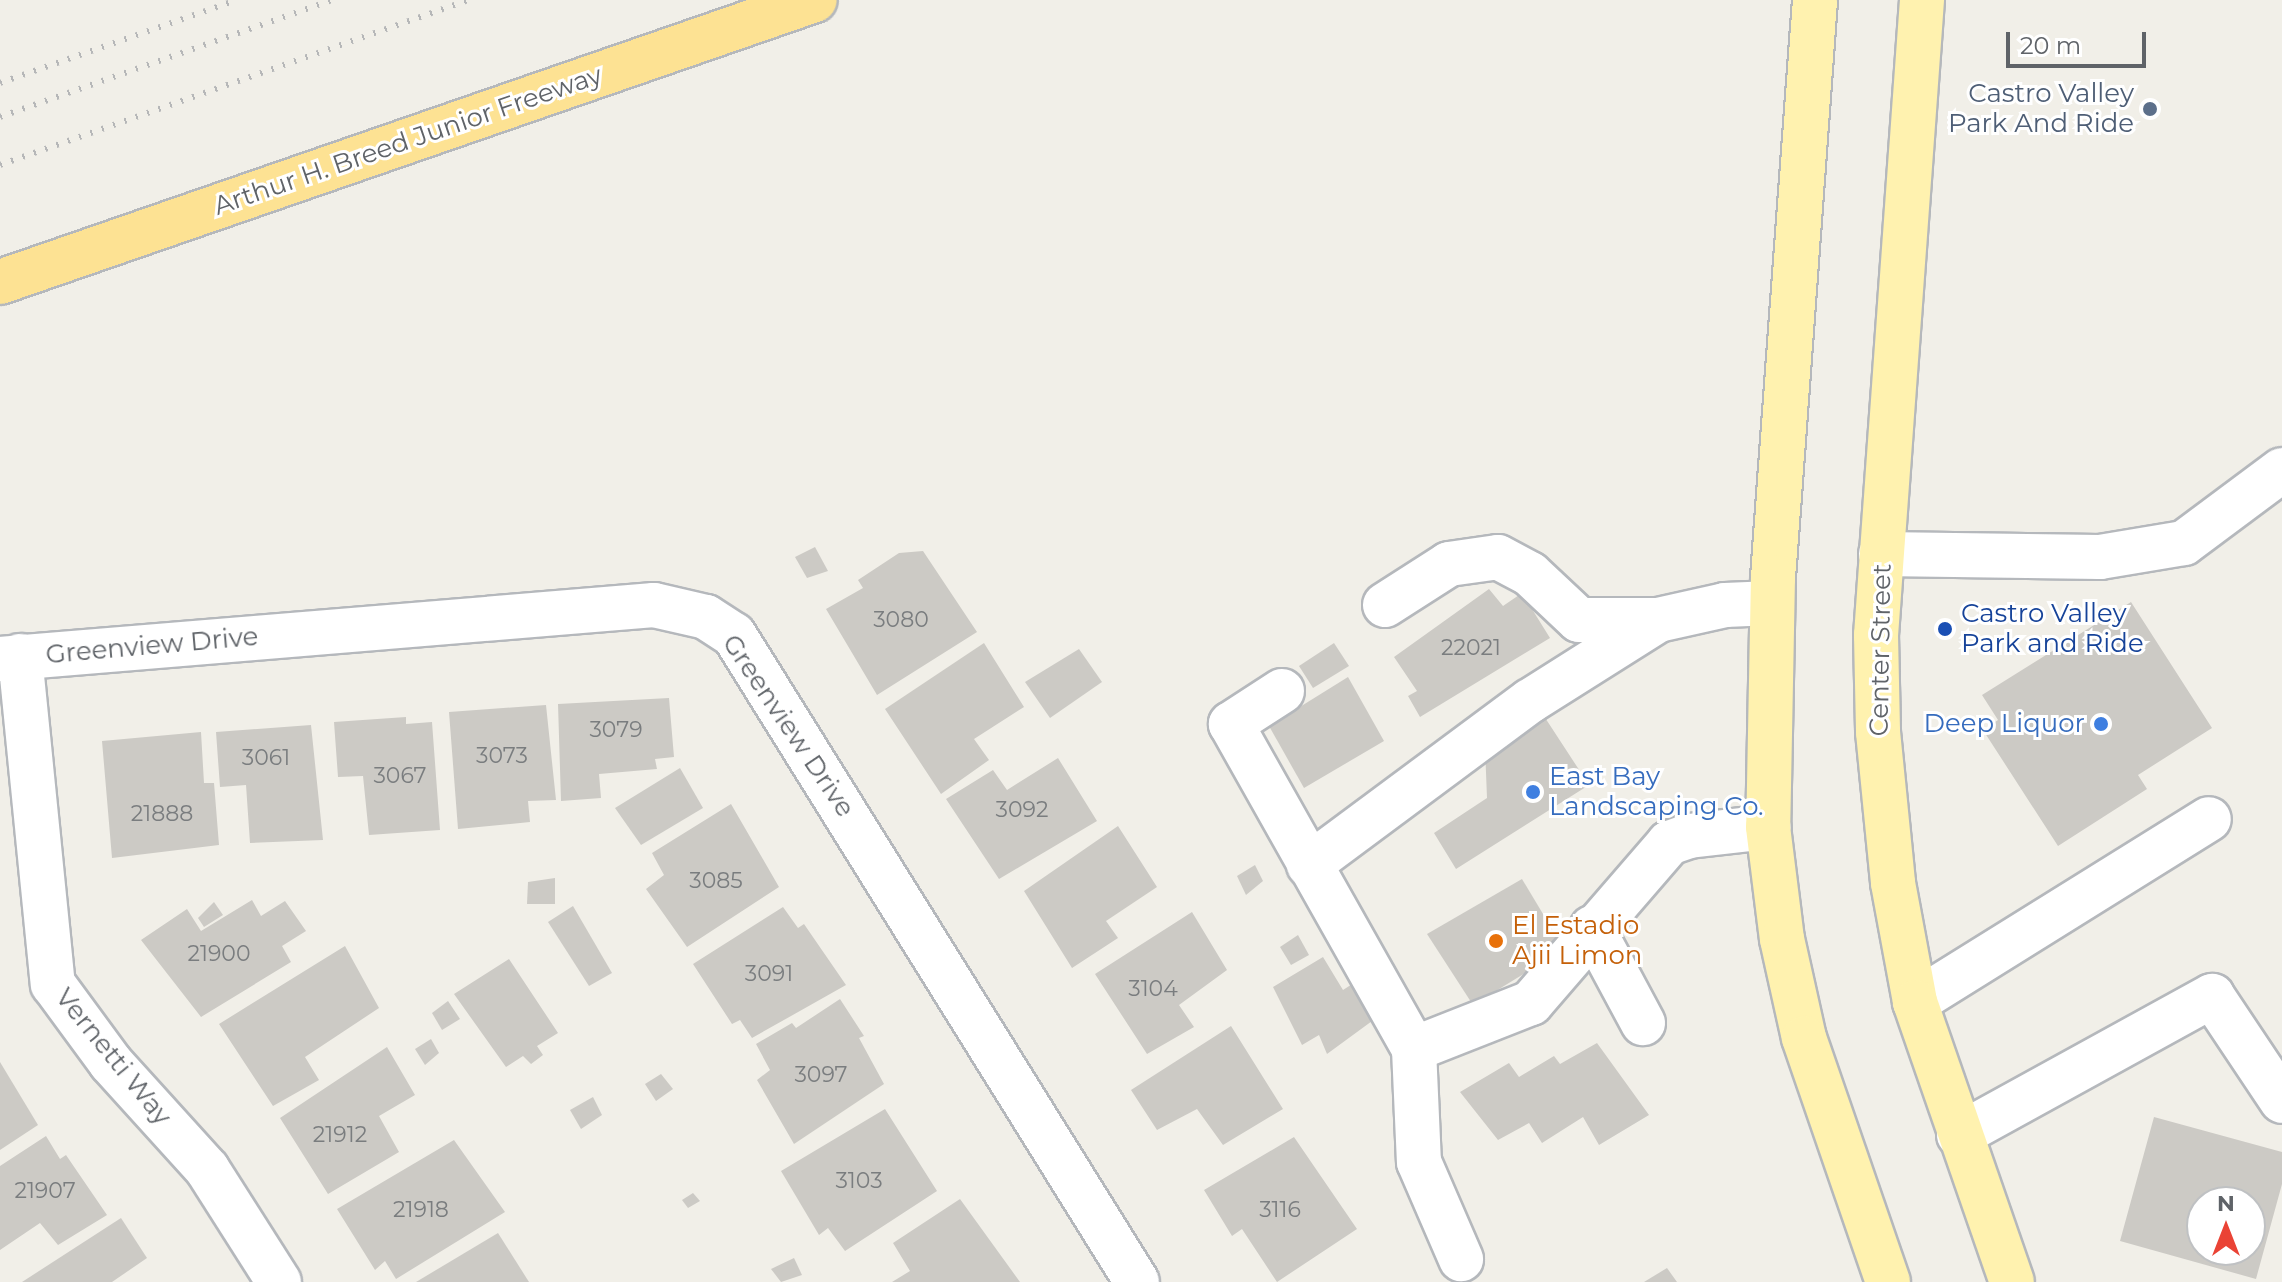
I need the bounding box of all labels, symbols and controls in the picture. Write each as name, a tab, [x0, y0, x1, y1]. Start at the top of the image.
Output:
scale bar	[2010, 16, 2150, 66]
text: 20 m	[2020, 31, 2081, 60]
street label: Arthur H. Breed Junior Freeway	[210, 60, 606, 222]
place label: Castro Valley Park And Ride	[1948, 78, 2134, 140]
marker: Castro Valley Park And Ride	[2141, 100, 2159, 118]
street label: Center Street	[1864, 563, 1898, 737]
place label: Castro Valley Park and Ride	[1961, 598, 2144, 660]
house number: 3080	[873, 607, 929, 633]
marker: Castro Valley Park and Ride	[1936, 620, 1954, 638]
street label: Greenview Drive	[44, 621, 260, 671]
street label: Greenview Drive	[715, 629, 861, 823]
house number: 22021	[1441, 635, 1501, 661]
place label: Deep Liquor	[1924, 708, 2085, 740]
marker: Deep Liquor	[2092, 715, 2110, 733]
house number: 3079	[589, 717, 643, 743]
house number: 3073	[476, 743, 528, 769]
house number: 3061	[242, 745, 290, 771]
place label: East Bay Landscaping Co.	[1549, 761, 1764, 822]
house number: 3067	[373, 763, 427, 789]
marker: East Bay Landscaping Co.	[1524, 783, 1542, 801]
house number: 3092	[996, 797, 1048, 823]
house number: 21888	[131, 801, 193, 827]
house number: 3085	[689, 868, 743, 894]
place label: El Estadio Ajii Limon	[1512, 910, 1642, 972]
marker: El Estadio Ajii Limon	[1487, 932, 1505, 950]
house number: 21900	[188, 941, 250, 967]
house number: 3091	[745, 961, 793, 987]
house number: 3104	[1128, 976, 1178, 1002]
street label: Vernetti Way	[48, 982, 178, 1132]
house number: 3097	[794, 1062, 848, 1088]
house number: 21912	[313, 1122, 367, 1148]
house number: 3103	[835, 1168, 883, 1194]
house number: 21907	[14, 1178, 76, 1204]
north arrow	[2186, 1186, 2266, 1266]
text: N	[2217, 1190, 2235, 1217]
house number: 21918	[393, 1197, 449, 1223]
house number: 3116	[1259, 1197, 1301, 1223]

